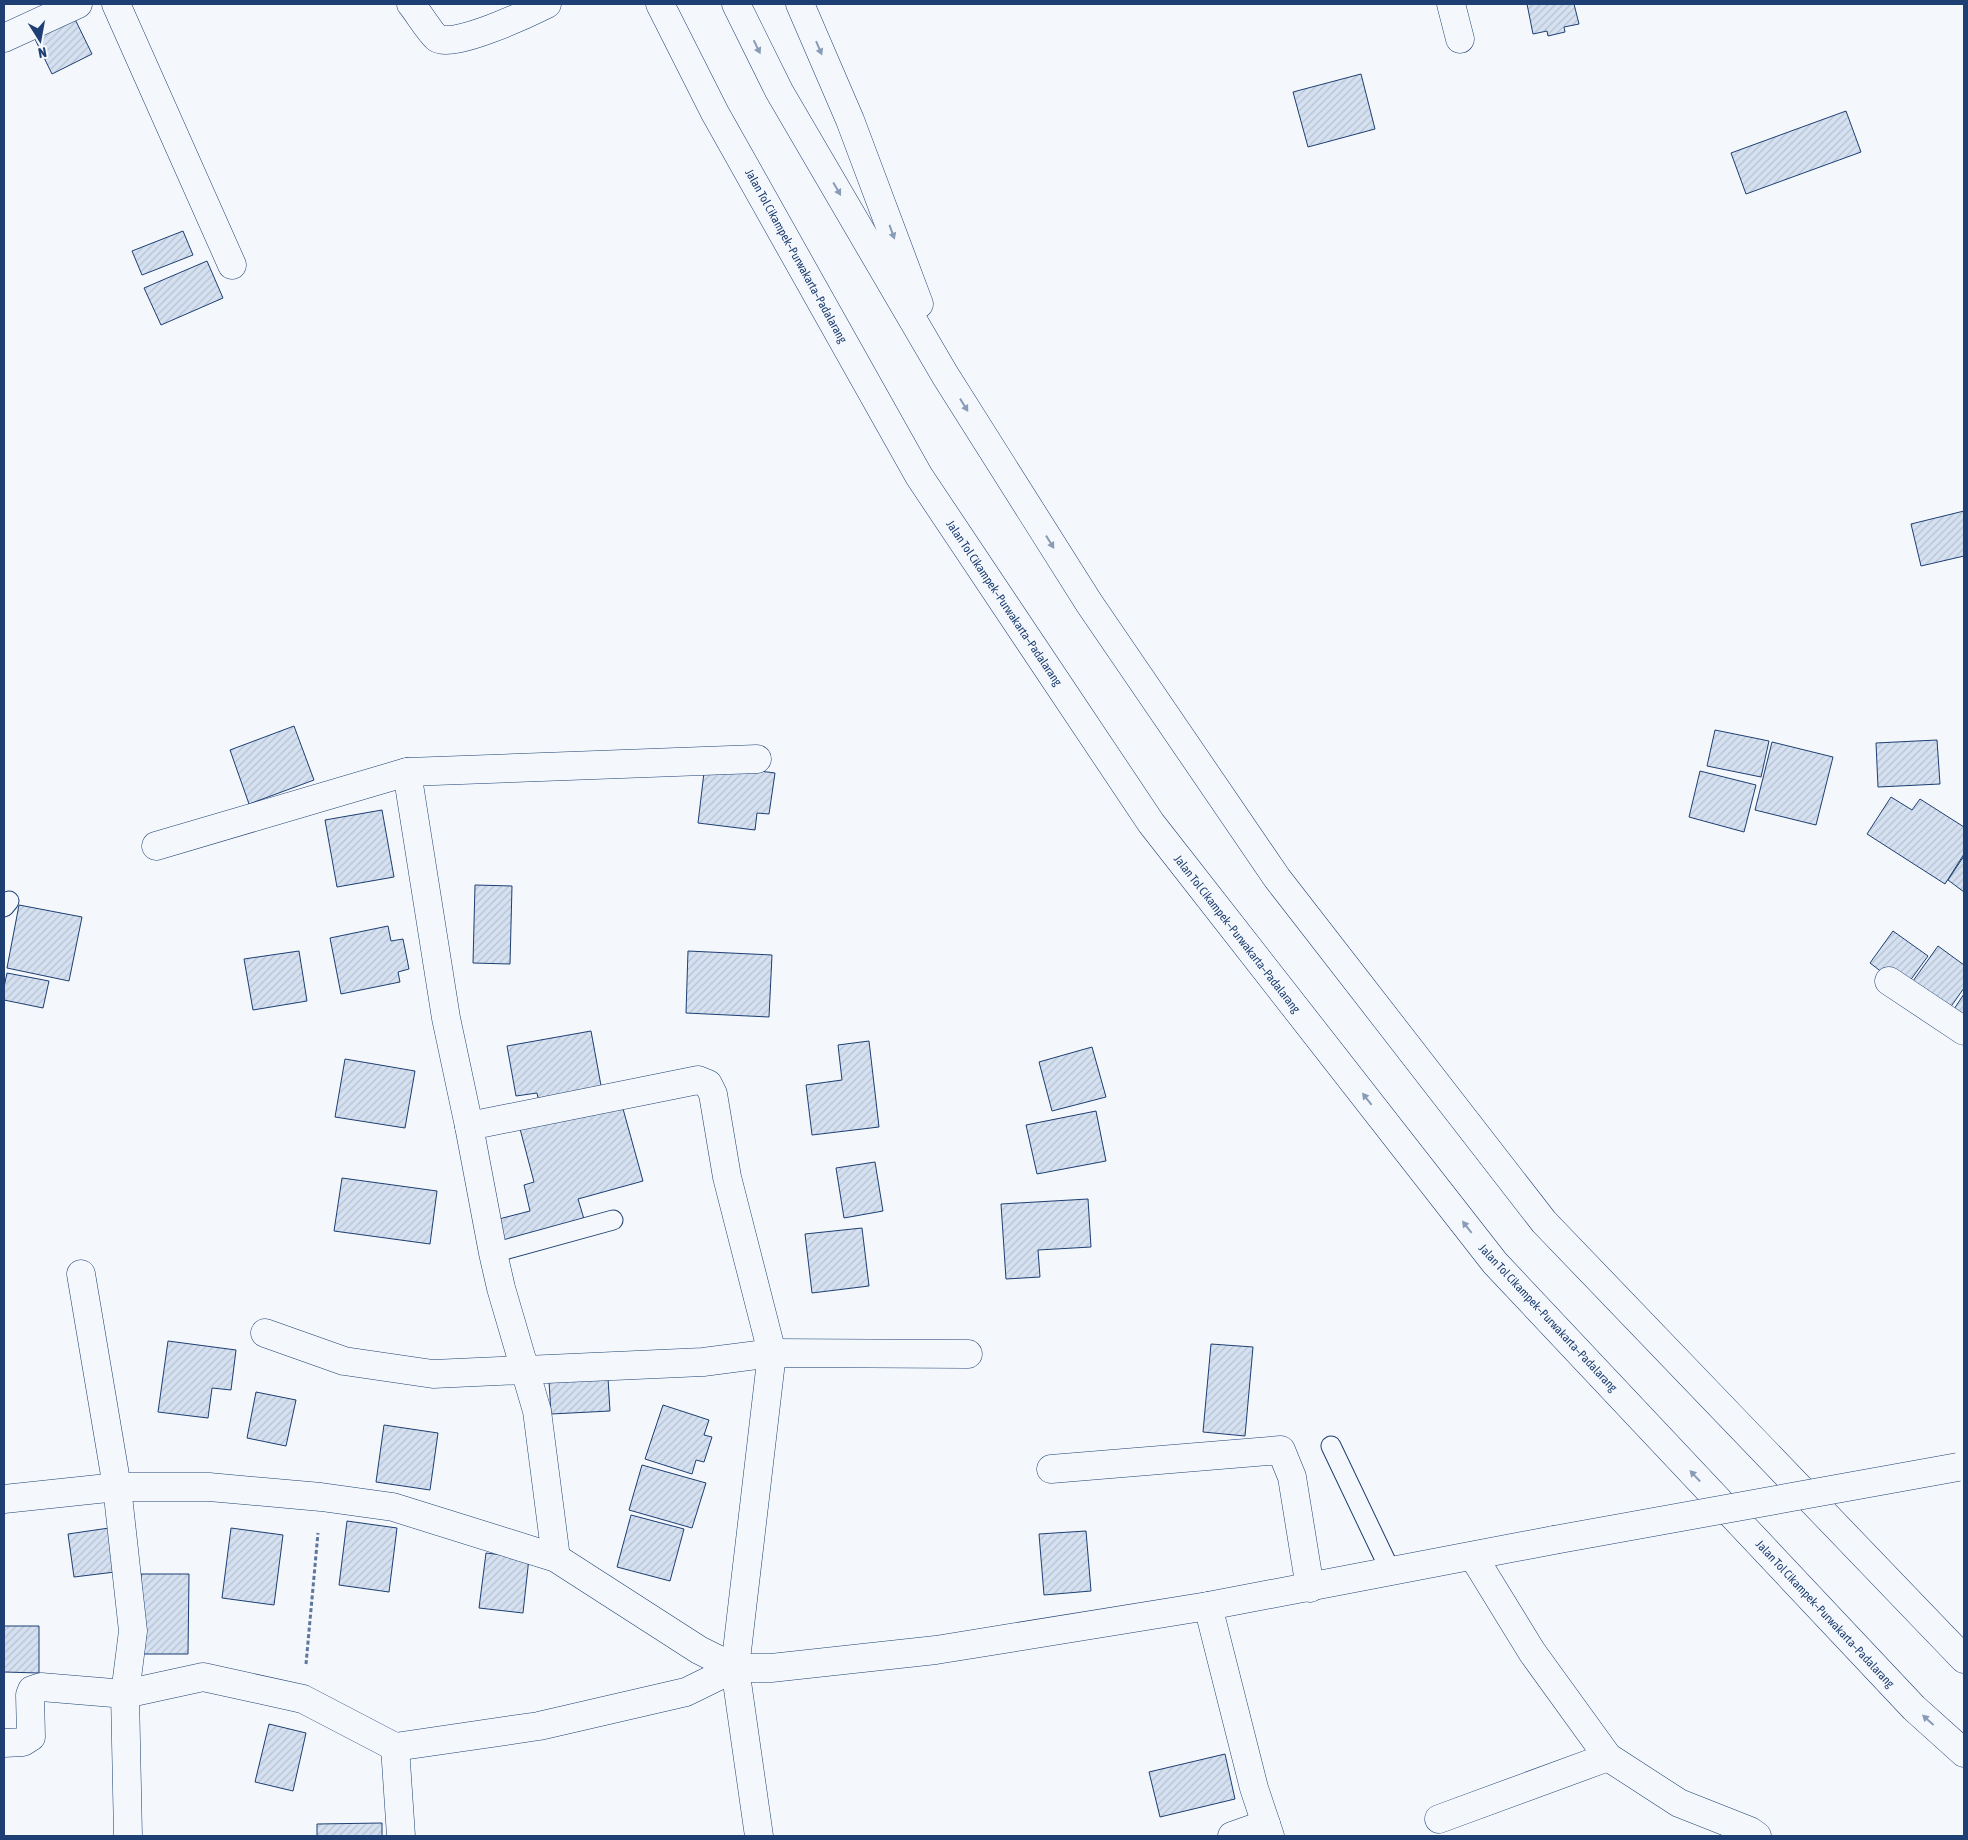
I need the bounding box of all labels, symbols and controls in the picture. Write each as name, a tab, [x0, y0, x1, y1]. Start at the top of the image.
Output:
north arrow	[15, 15, 65, 65]
one-way arrow	[753, 40, 762, 55]
one-way arrow	[816, 41, 824, 56]
text: N	[37, 44, 48, 61]
street label: Jalan Tol Cikampek–Purwakarta–Padalarang	[742, 167, 850, 346]
one-way arrow	[832, 183, 841, 196]
one-way arrow	[888, 225, 896, 240]
one-way arrow	[959, 398, 968, 411]
street label: Jalan Tol Cikampek–Purwakarta–Padalarang	[943, 518, 1065, 689]
one-way arrow	[1046, 535, 1055, 549]
street label: Jalan Tol Cikampek–Purwakarta–Padalarang	[1171, 852, 1304, 1016]
one-way arrow	[1361, 1093, 1372, 1106]
one-way arrow	[1461, 1221, 1472, 1234]
street label: Jalan Tol Cikampek–Purwakarta–Padalarang	[1476, 1241, 1621, 1395]
one-way arrow	[1689, 1470, 1701, 1482]
street label: Jalan Tol Cikampek–Purwakarta–Padalarang	[1753, 1537, 1898, 1691]
one-way arrow	[1922, 1714, 1934, 1726]

